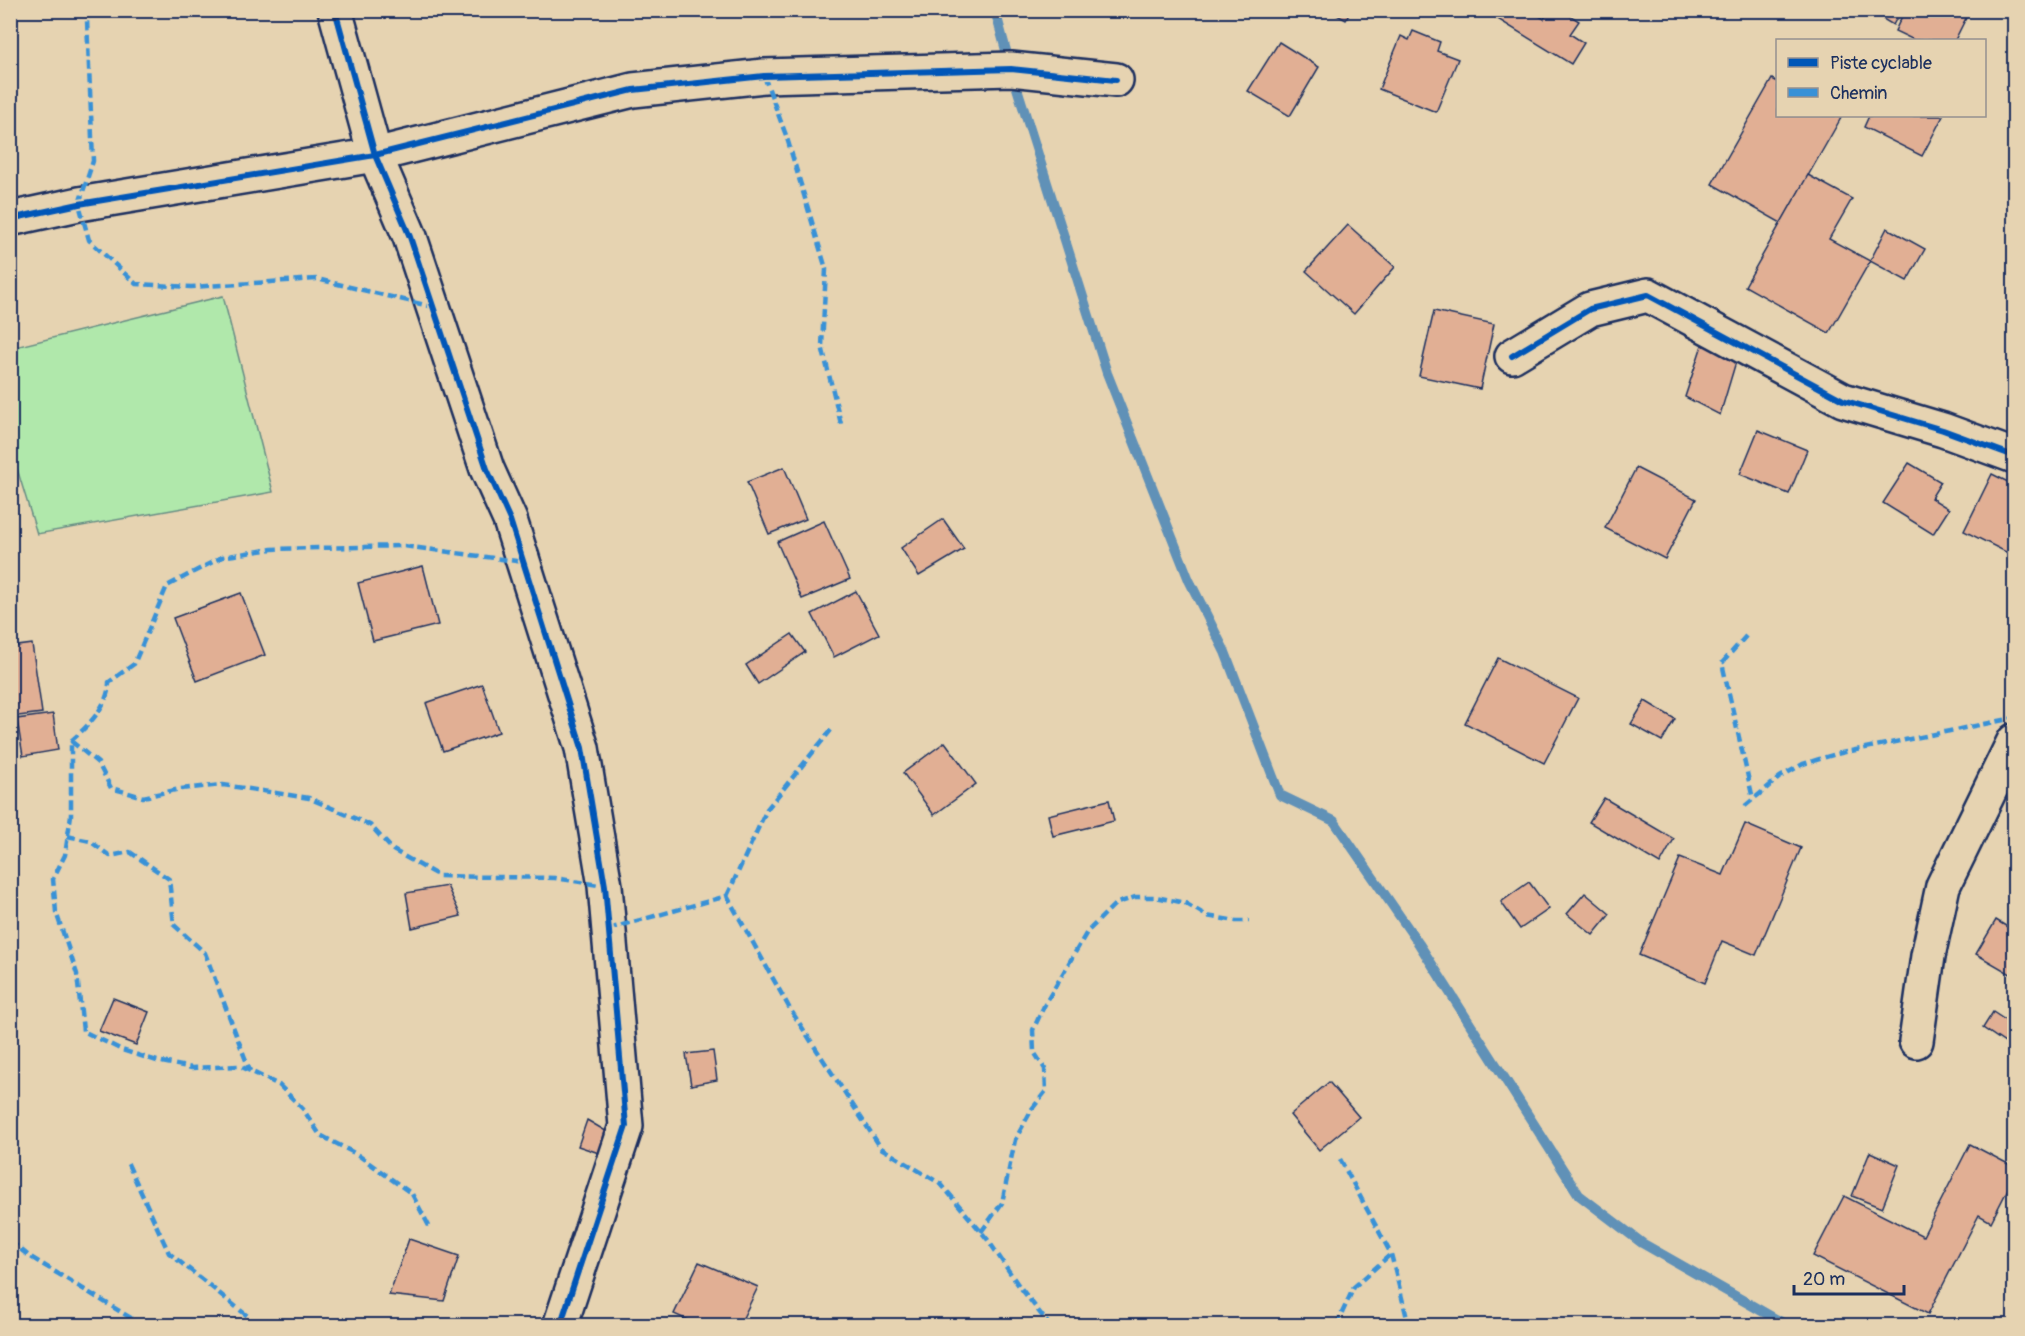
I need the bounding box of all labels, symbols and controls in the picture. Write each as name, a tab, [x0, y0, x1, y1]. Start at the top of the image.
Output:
legend	[1776, 39, 1986, 117]
text: Piste cyclable	[1830, 52, 1932, 75]
text: Chemin	[1830, 82, 1887, 105]
scale bar	[1794, 1258, 1904, 1296]
text: 20 m	[1803, 1268, 1845, 1291]

